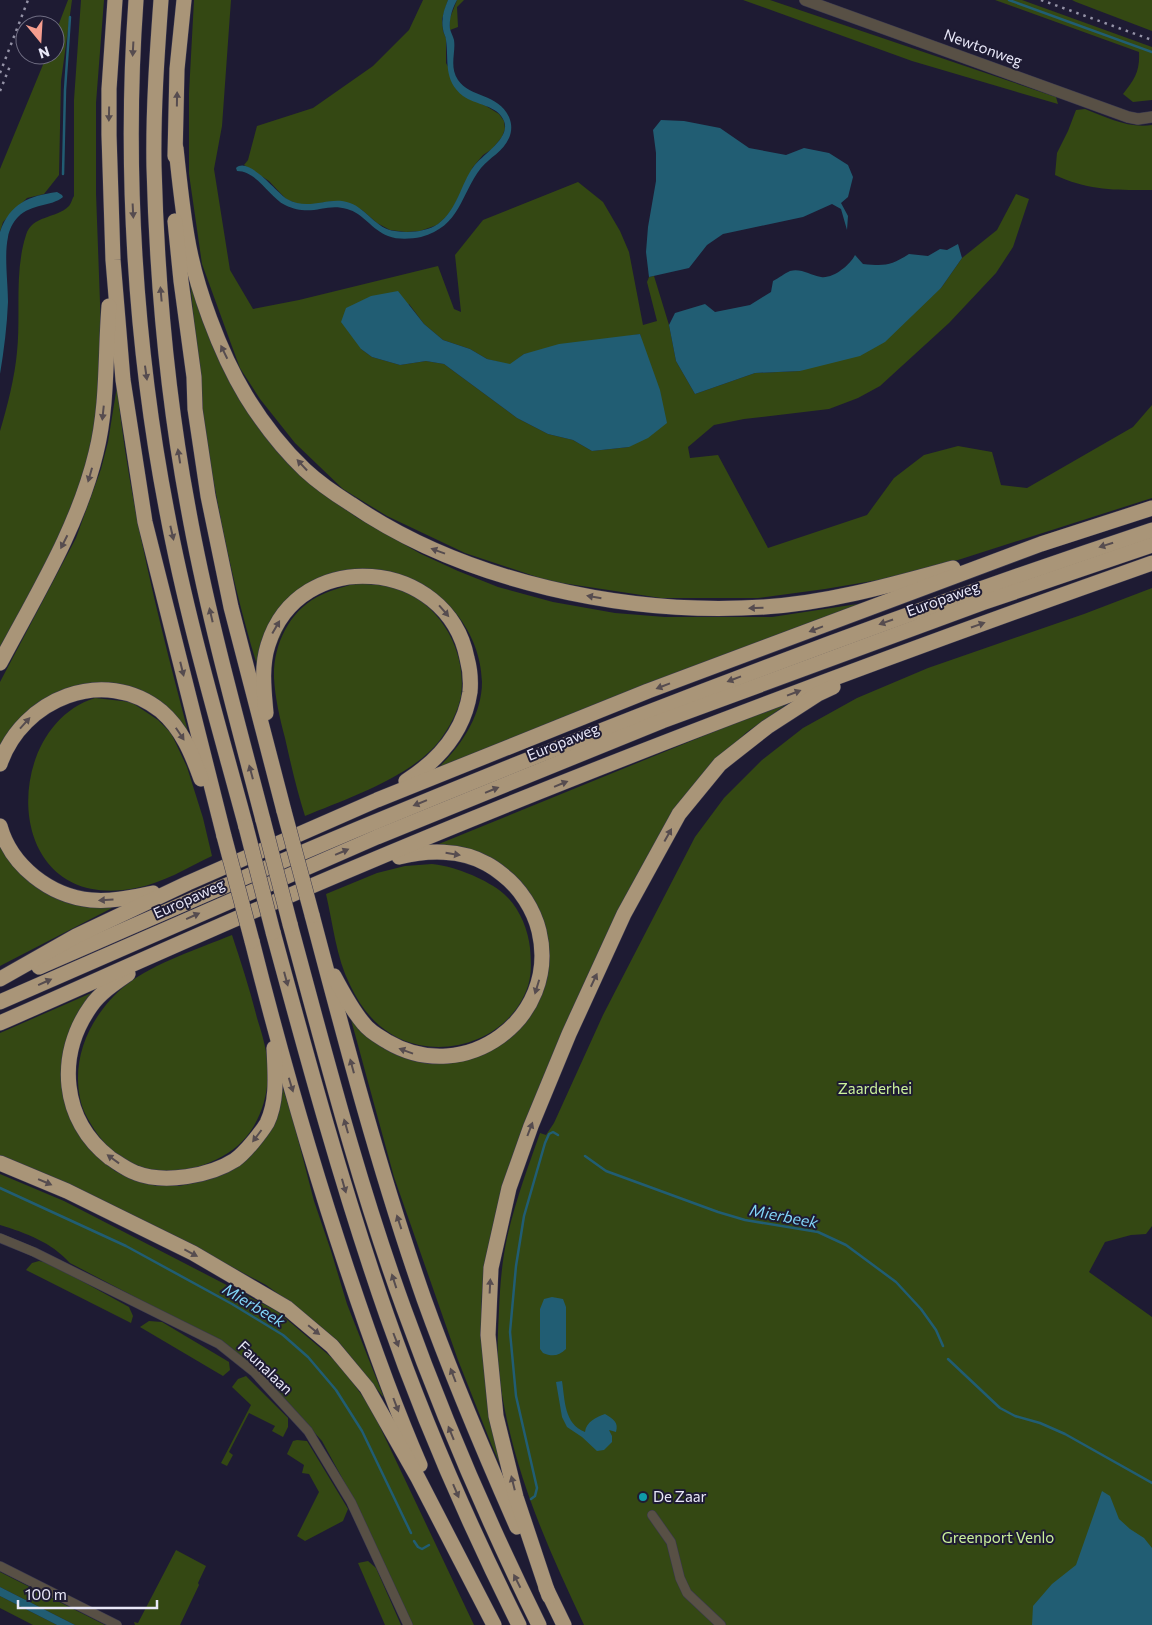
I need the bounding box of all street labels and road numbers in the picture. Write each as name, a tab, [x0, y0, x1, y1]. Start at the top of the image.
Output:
street label: Newtonweg	[942, 25, 1025, 70]
street label: Europaweg	[904, 577, 982, 620]
street label: Europaweg	[524, 718, 601, 764]
street label: Europaweg	[150, 874, 227, 922]
street label: Faunalaan	[235, 1337, 297, 1398]

